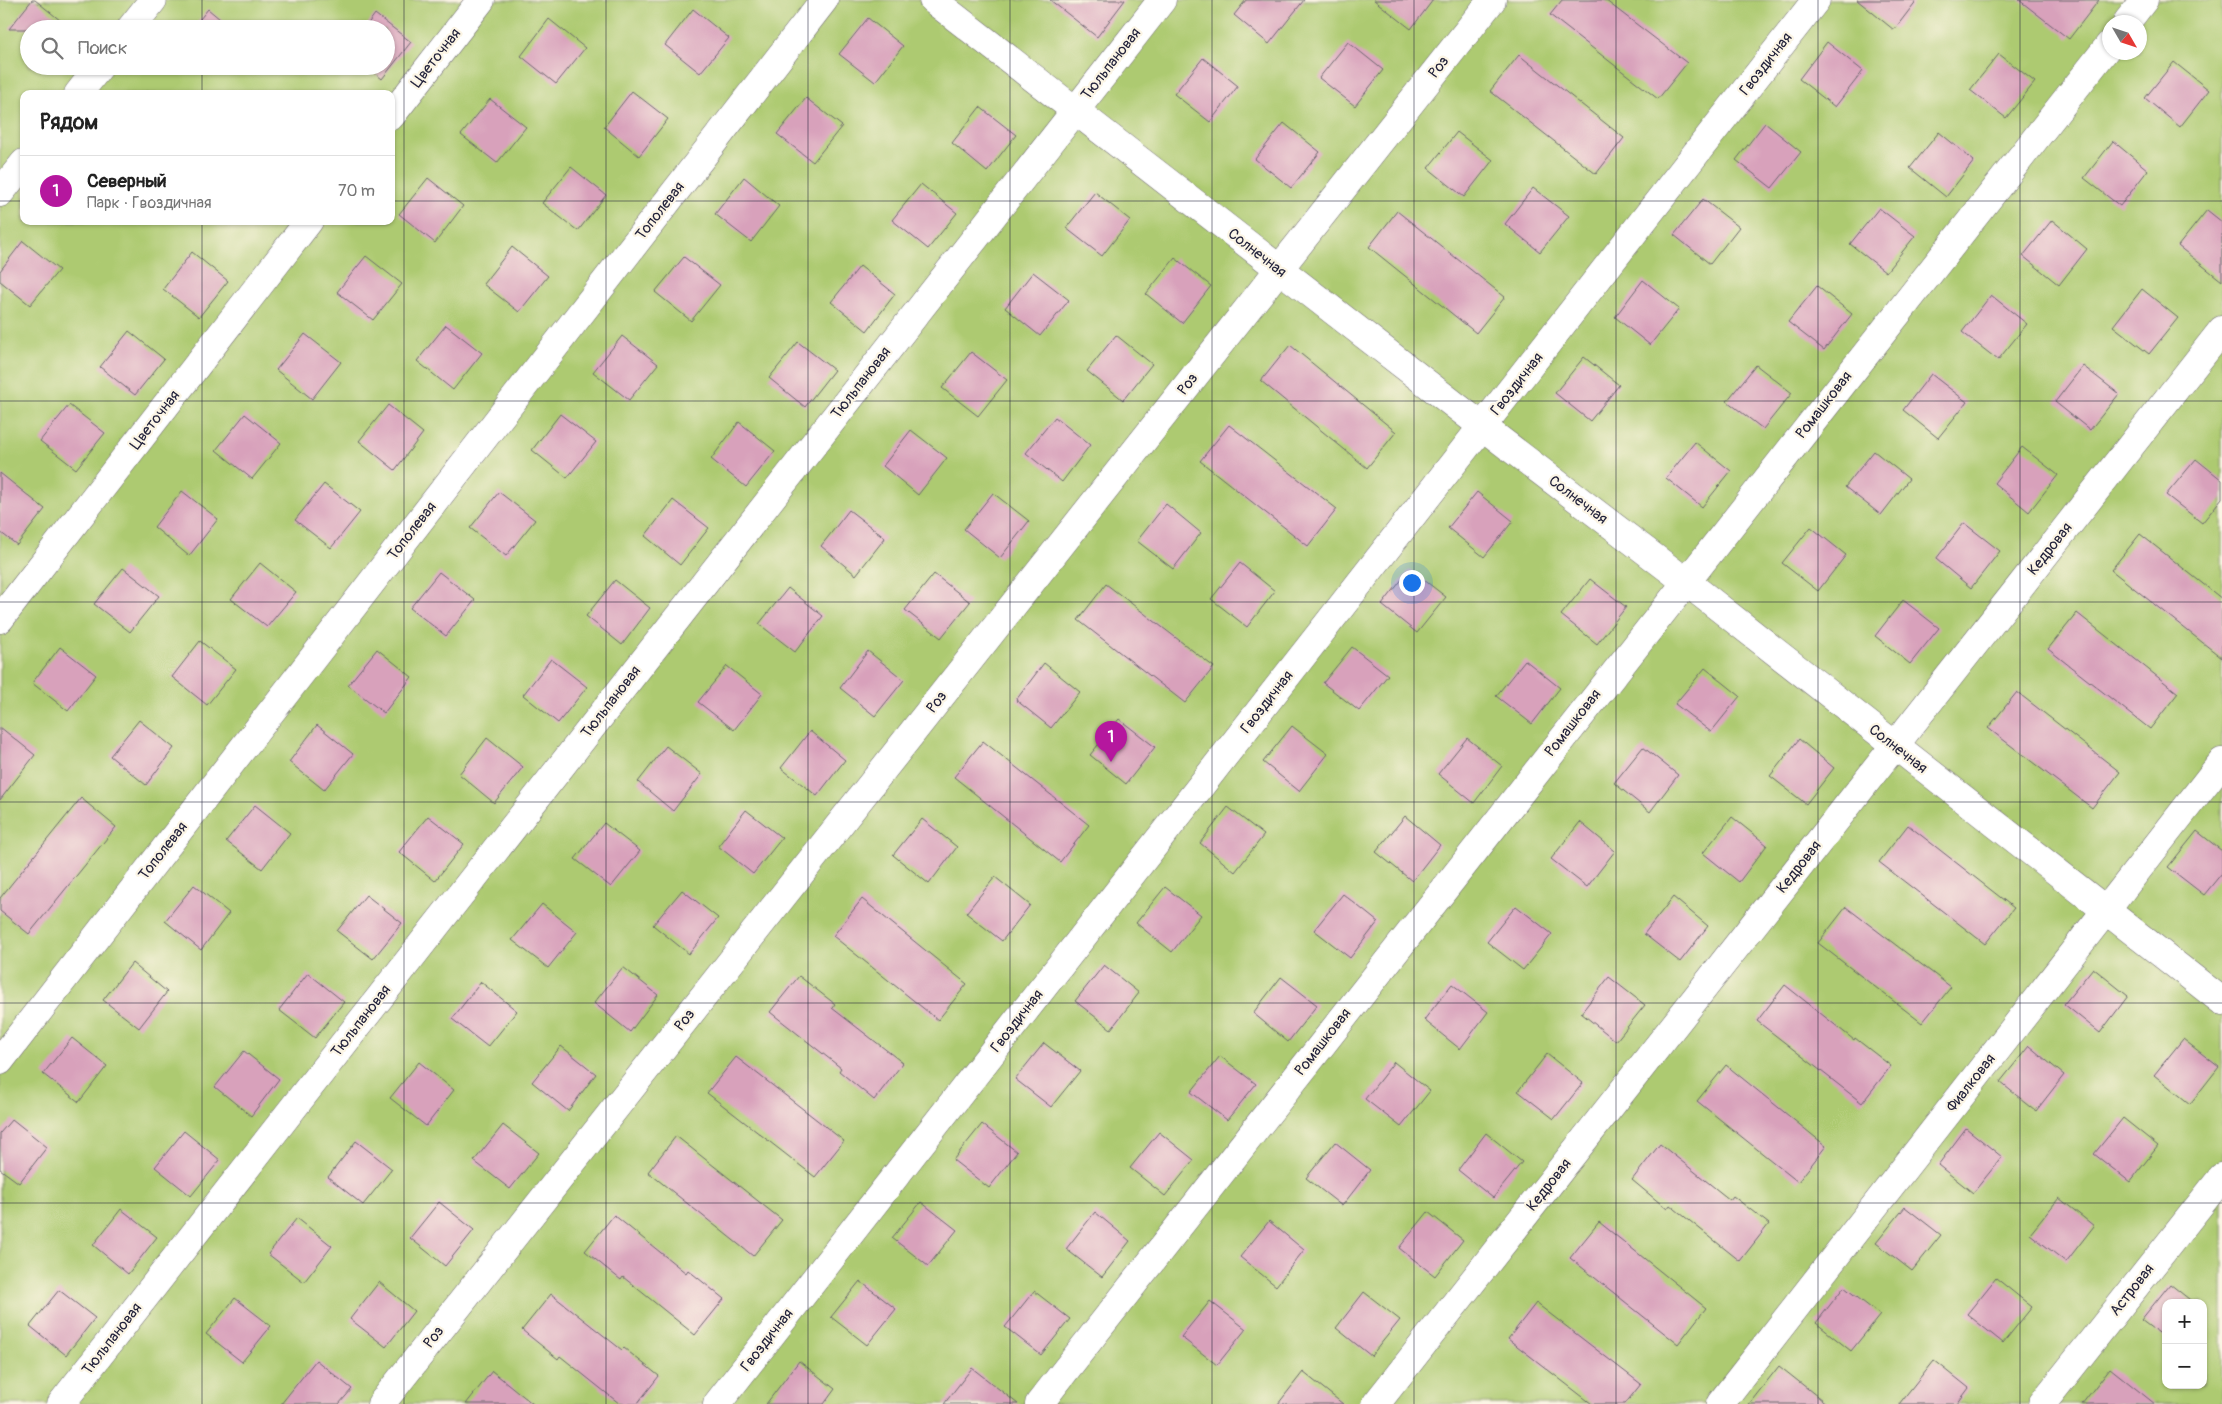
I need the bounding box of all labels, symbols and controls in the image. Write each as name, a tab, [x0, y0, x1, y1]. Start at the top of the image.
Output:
north arrow	[2102, 15, 2147, 60]
search box	[20, 20, 395, 75]
street label: Тюльпановая	[1077, 24, 1145, 104]
street label: Цветочная	[407, 25, 465, 91]
street label: Гвоздичная	[1736, 29, 1796, 99]
icon: search	[38, 34, 66, 62]
text: Поиск	[78, 36, 128, 60]
street label: Роз	[1425, 52, 1453, 82]
text: Рядом	[40, 109, 98, 136]
text: Северный	[87, 169, 167, 193]
street label: Тополевая	[631, 178, 689, 244]
text: 1	[53, 181, 59, 201]
text: 70 m	[338, 181, 375, 201]
text: Парк · Гвоздичная	[87, 193, 212, 213]
street label: Солнечная	[1224, 224, 1290, 282]
street label: Тюльпановая	[827, 343, 895, 423]
street label: Гвоздичная	[1487, 349, 1547, 419]
street label: Ромашковая	[1792, 368, 1856, 442]
street label: Роз	[1174, 369, 1202, 399]
street label: Цветочная	[126, 387, 184, 453]
street label: Солнечная	[1545, 472, 1611, 528]
street label: Тополевая	[383, 498, 441, 564]
street label: Кедровая	[2024, 519, 2076, 579]
your location	[1399, 570, 1425, 596]
street label: Тюльпановая	[577, 662, 645, 742]
street label: Гвоздичная	[1237, 667, 1297, 737]
street label: Ромашковая	[1541, 686, 1605, 760]
street label: Роз	[923, 687, 951, 717]
street label: Солнечная	[1865, 720, 1931, 778]
pin: 1	[1095, 721, 1127, 762]
street label: Тополевая	[134, 818, 192, 884]
street label: Кедровая	[1773, 837, 1825, 897]
street label: Тюльпановая	[327, 981, 395, 1061]
street label: Гвоздичная	[987, 986, 1047, 1056]
street label: Роз	[671, 1005, 699, 1035]
street label: Ромашковая	[1291, 1005, 1355, 1079]
street label: Фиалковая	[1942, 1050, 2000, 1116]
street label: Кедровая	[1523, 1155, 1575, 1215]
street label: Астровая	[2106, 1260, 2158, 1320]
street label: Тюльпановая	[78, 1299, 146, 1379]
map controls	[2162, 1299, 2207, 1389]
button: +	[2162, 1299, 2207, 1344]
street label: Гвоздичная	[737, 1305, 797, 1375]
street label: Роз	[420, 1322, 448, 1352]
button: −	[2162, 1344, 2207, 1389]

